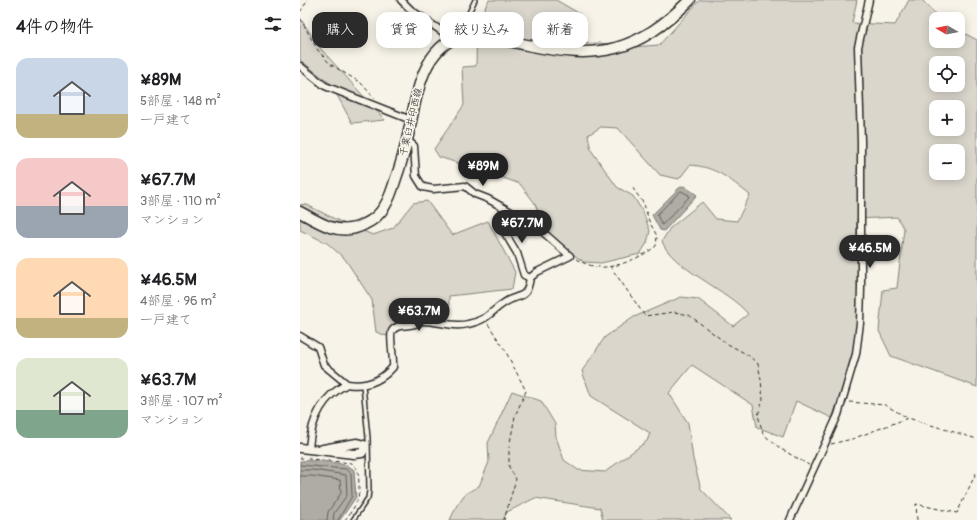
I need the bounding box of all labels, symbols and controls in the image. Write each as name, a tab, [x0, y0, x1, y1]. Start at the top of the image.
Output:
chip: 購入	[312, 12, 368, 48]
chip: 賃貸	[376, 12, 432, 48]
chip: 絞り込み	[440, 12, 524, 48]
chip: 新着	[532, 12, 588, 48]
north arrow	[929, 12, 965, 48]
map controls	[929, 12, 965, 180]
icon: filters	[262, 13, 284, 35]
text: 4件の物件	[16, 16, 94, 37]
button: locate	[929, 56, 965, 92]
text: ¥89M	[140, 69, 181, 90]
icon: home	[48, 74, 96, 122]
street label: 千葉臼井印西線	[397, 87, 425, 157]
text: 5部屋 · 148 m²	[140, 93, 221, 109]
button: +	[929, 100, 965, 136]
text: 一戸建て	[140, 112, 192, 128]
button: −	[929, 144, 965, 180]
pin: ¥89M	[459, 153, 507, 187]
text: ¥89M	[467, 158, 499, 174]
text: ¥67.7M	[140, 169, 195, 190]
icon: home	[48, 174, 96, 222]
text: 3部屋 · 110 m²	[140, 193, 221, 209]
pin: ¥67.7M	[489, 210, 555, 244]
text: マンション	[140, 212, 204, 228]
text: ¥67.7M	[501, 215, 543, 231]
pin: ¥46.5M	[837, 235, 903, 269]
text: ¥46.5M	[848, 240, 892, 256]
text: ¥46.5M	[140, 269, 197, 290]
icon: home	[48, 274, 96, 322]
text: 4部屋 · 96 m²	[140, 293, 216, 309]
pin: ¥63.7M	[386, 298, 452, 332]
text: ¥63.7M	[398, 303, 440, 319]
text: 一戸建て	[140, 312, 192, 328]
text: ¥63.7M	[140, 369, 196, 390]
icon: home	[48, 374, 96, 422]
text: 3部屋 · 107 m²	[140, 393, 223, 409]
text: マンション	[140, 412, 204, 428]

